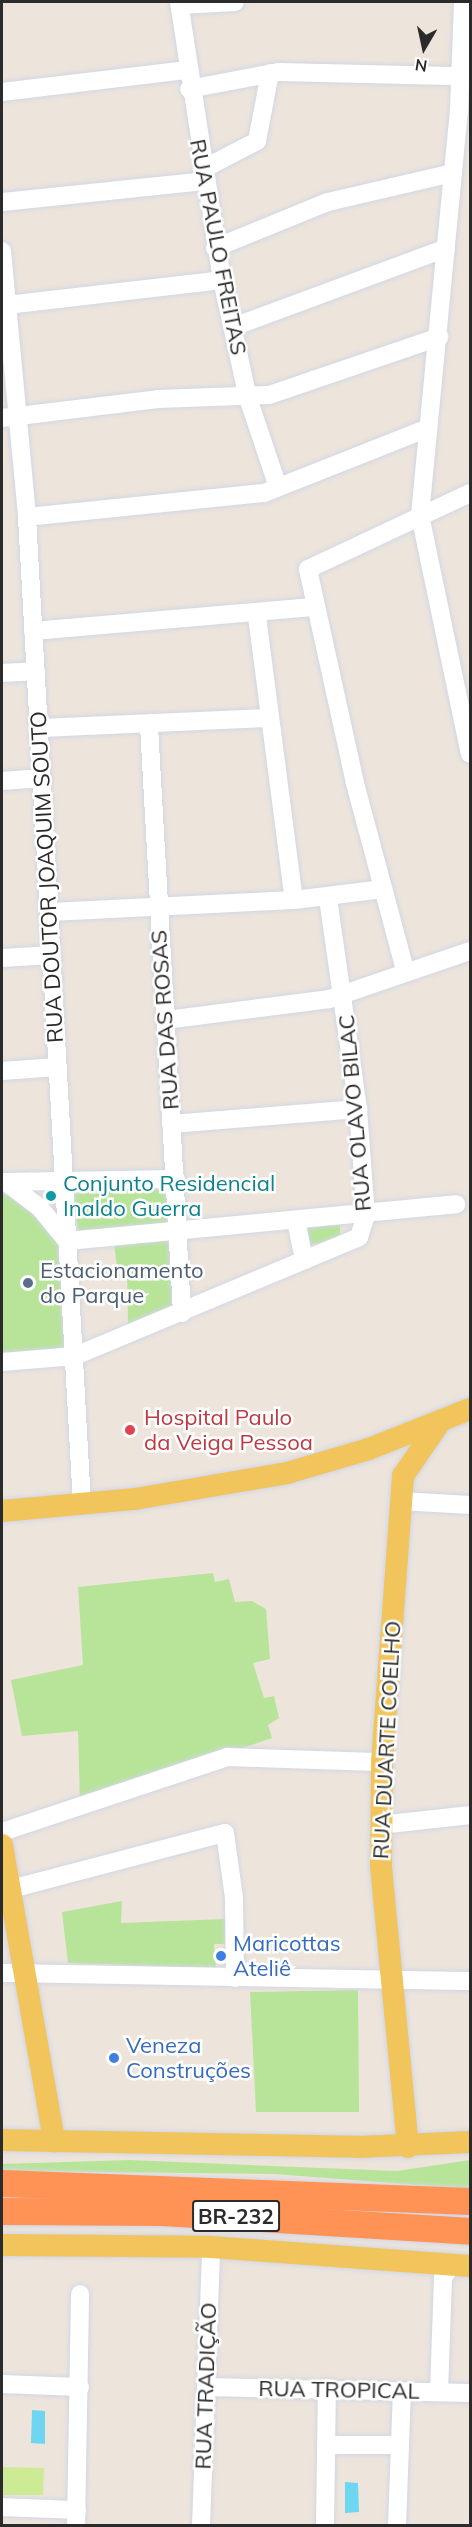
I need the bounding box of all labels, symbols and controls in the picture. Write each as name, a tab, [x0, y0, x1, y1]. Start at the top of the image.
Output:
north arrow	[394, 18, 454, 78]
text: N	[414, 55, 429, 77]
street label: RUA PAULO FREITAS	[184, 137, 252, 357]
street label: RUA DOUTOR JOAQUIM SOUTO	[25, 710, 69, 1044]
street label: RUA DAS ROSAS	[146, 929, 184, 1111]
street label: RUA OLAVO BILAC	[333, 1014, 377, 1212]
place label: Conjunto Residencial Inaldo Guerra	[63, 1170, 275, 1222]
marker: Conjunto Residencial Inaldo Guerra	[44, 1189, 58, 1203]
place label: Estacionamento do Parque	[40, 1257, 204, 1308]
marker: Estacionamento do Parque	[21, 1276, 35, 1290]
place label: Hospital Paulo da Veiga Pessoa	[144, 1404, 313, 1456]
marker: Hospital Paulo da Veiga Pessoa	[121, 1421, 139, 1439]
street label: RUA DUARTE COELHO	[368, 1620, 406, 1860]
place label: Maricottas Ateliê	[233, 1930, 341, 1982]
marker: Maricottas Ateliê	[214, 1949, 228, 1963]
place label: Veneza Construções	[126, 2032, 251, 2084]
marker: Veneza Construções	[107, 2051, 121, 2065]
road number: BR-232	[191, 2198, 281, 2234]
street label: RUA TRADIÇÃO	[190, 2302, 222, 2470]
street label: RUA TROPICAL	[258, 2375, 420, 2405]

